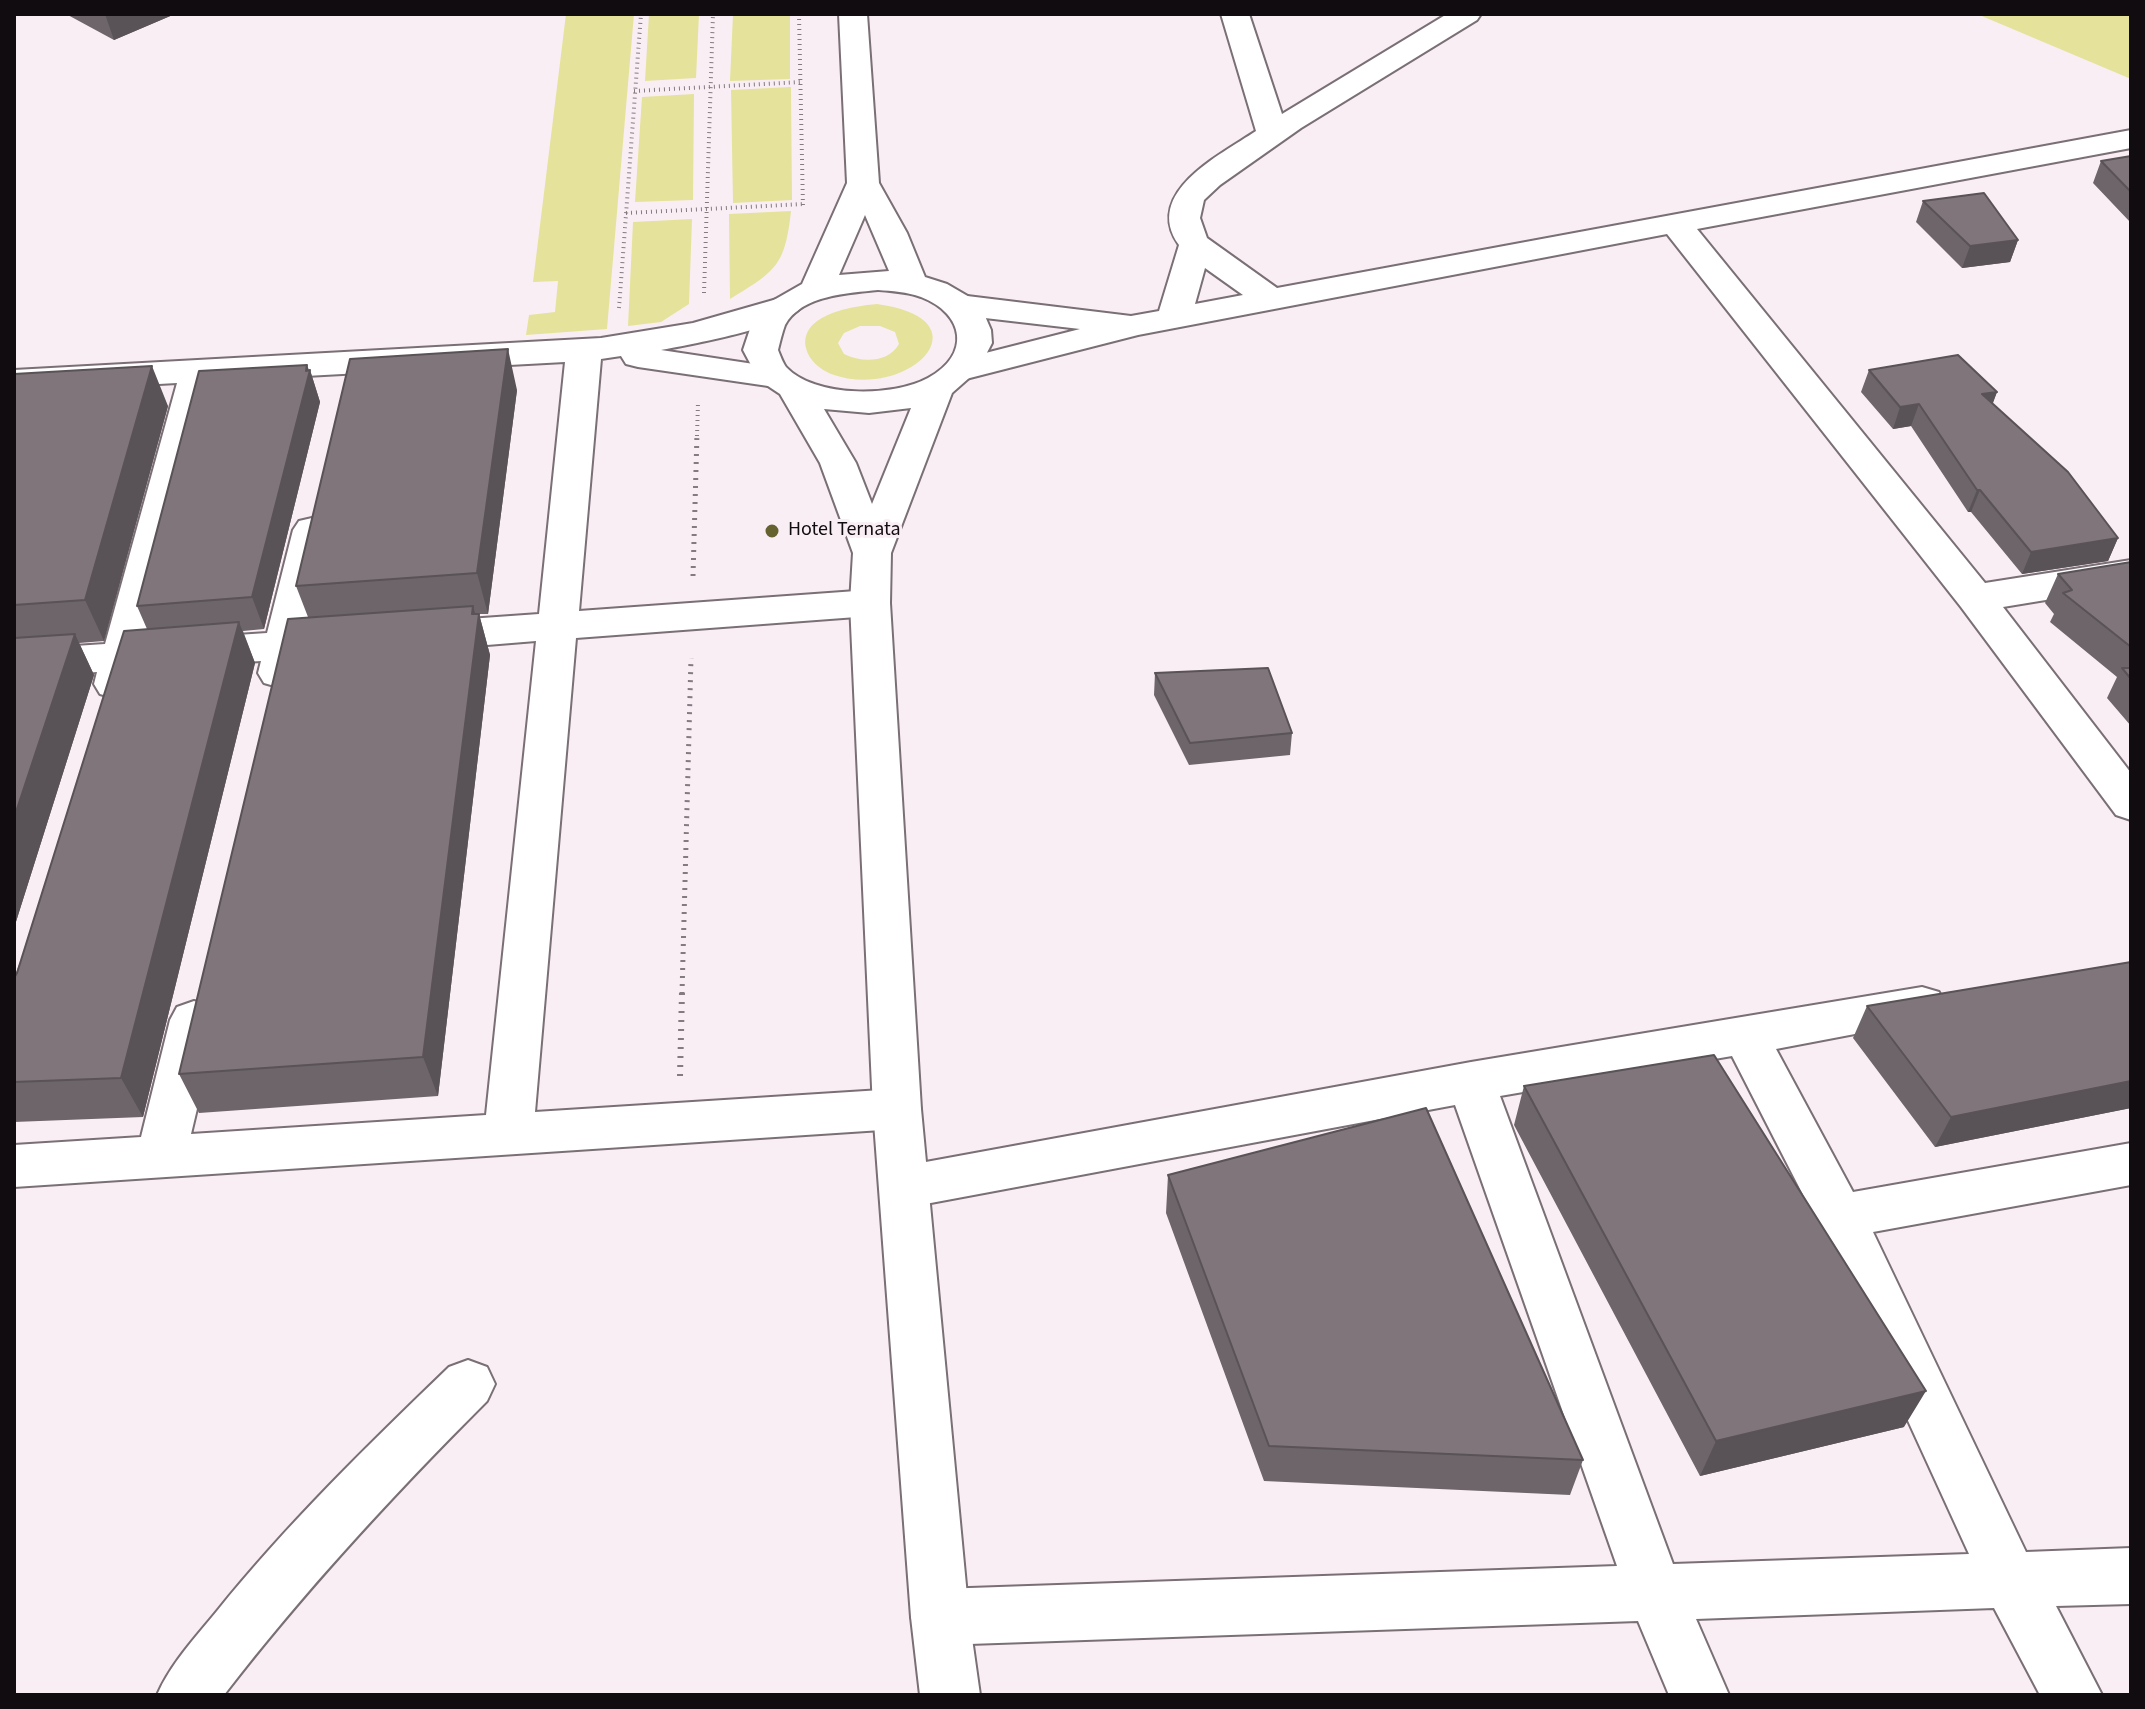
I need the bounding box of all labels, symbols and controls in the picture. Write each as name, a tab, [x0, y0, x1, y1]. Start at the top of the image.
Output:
place label: Hotel Ternata	[788, 519, 900, 543]
marker: Hotel Ternata	[763, 522, 781, 540]

